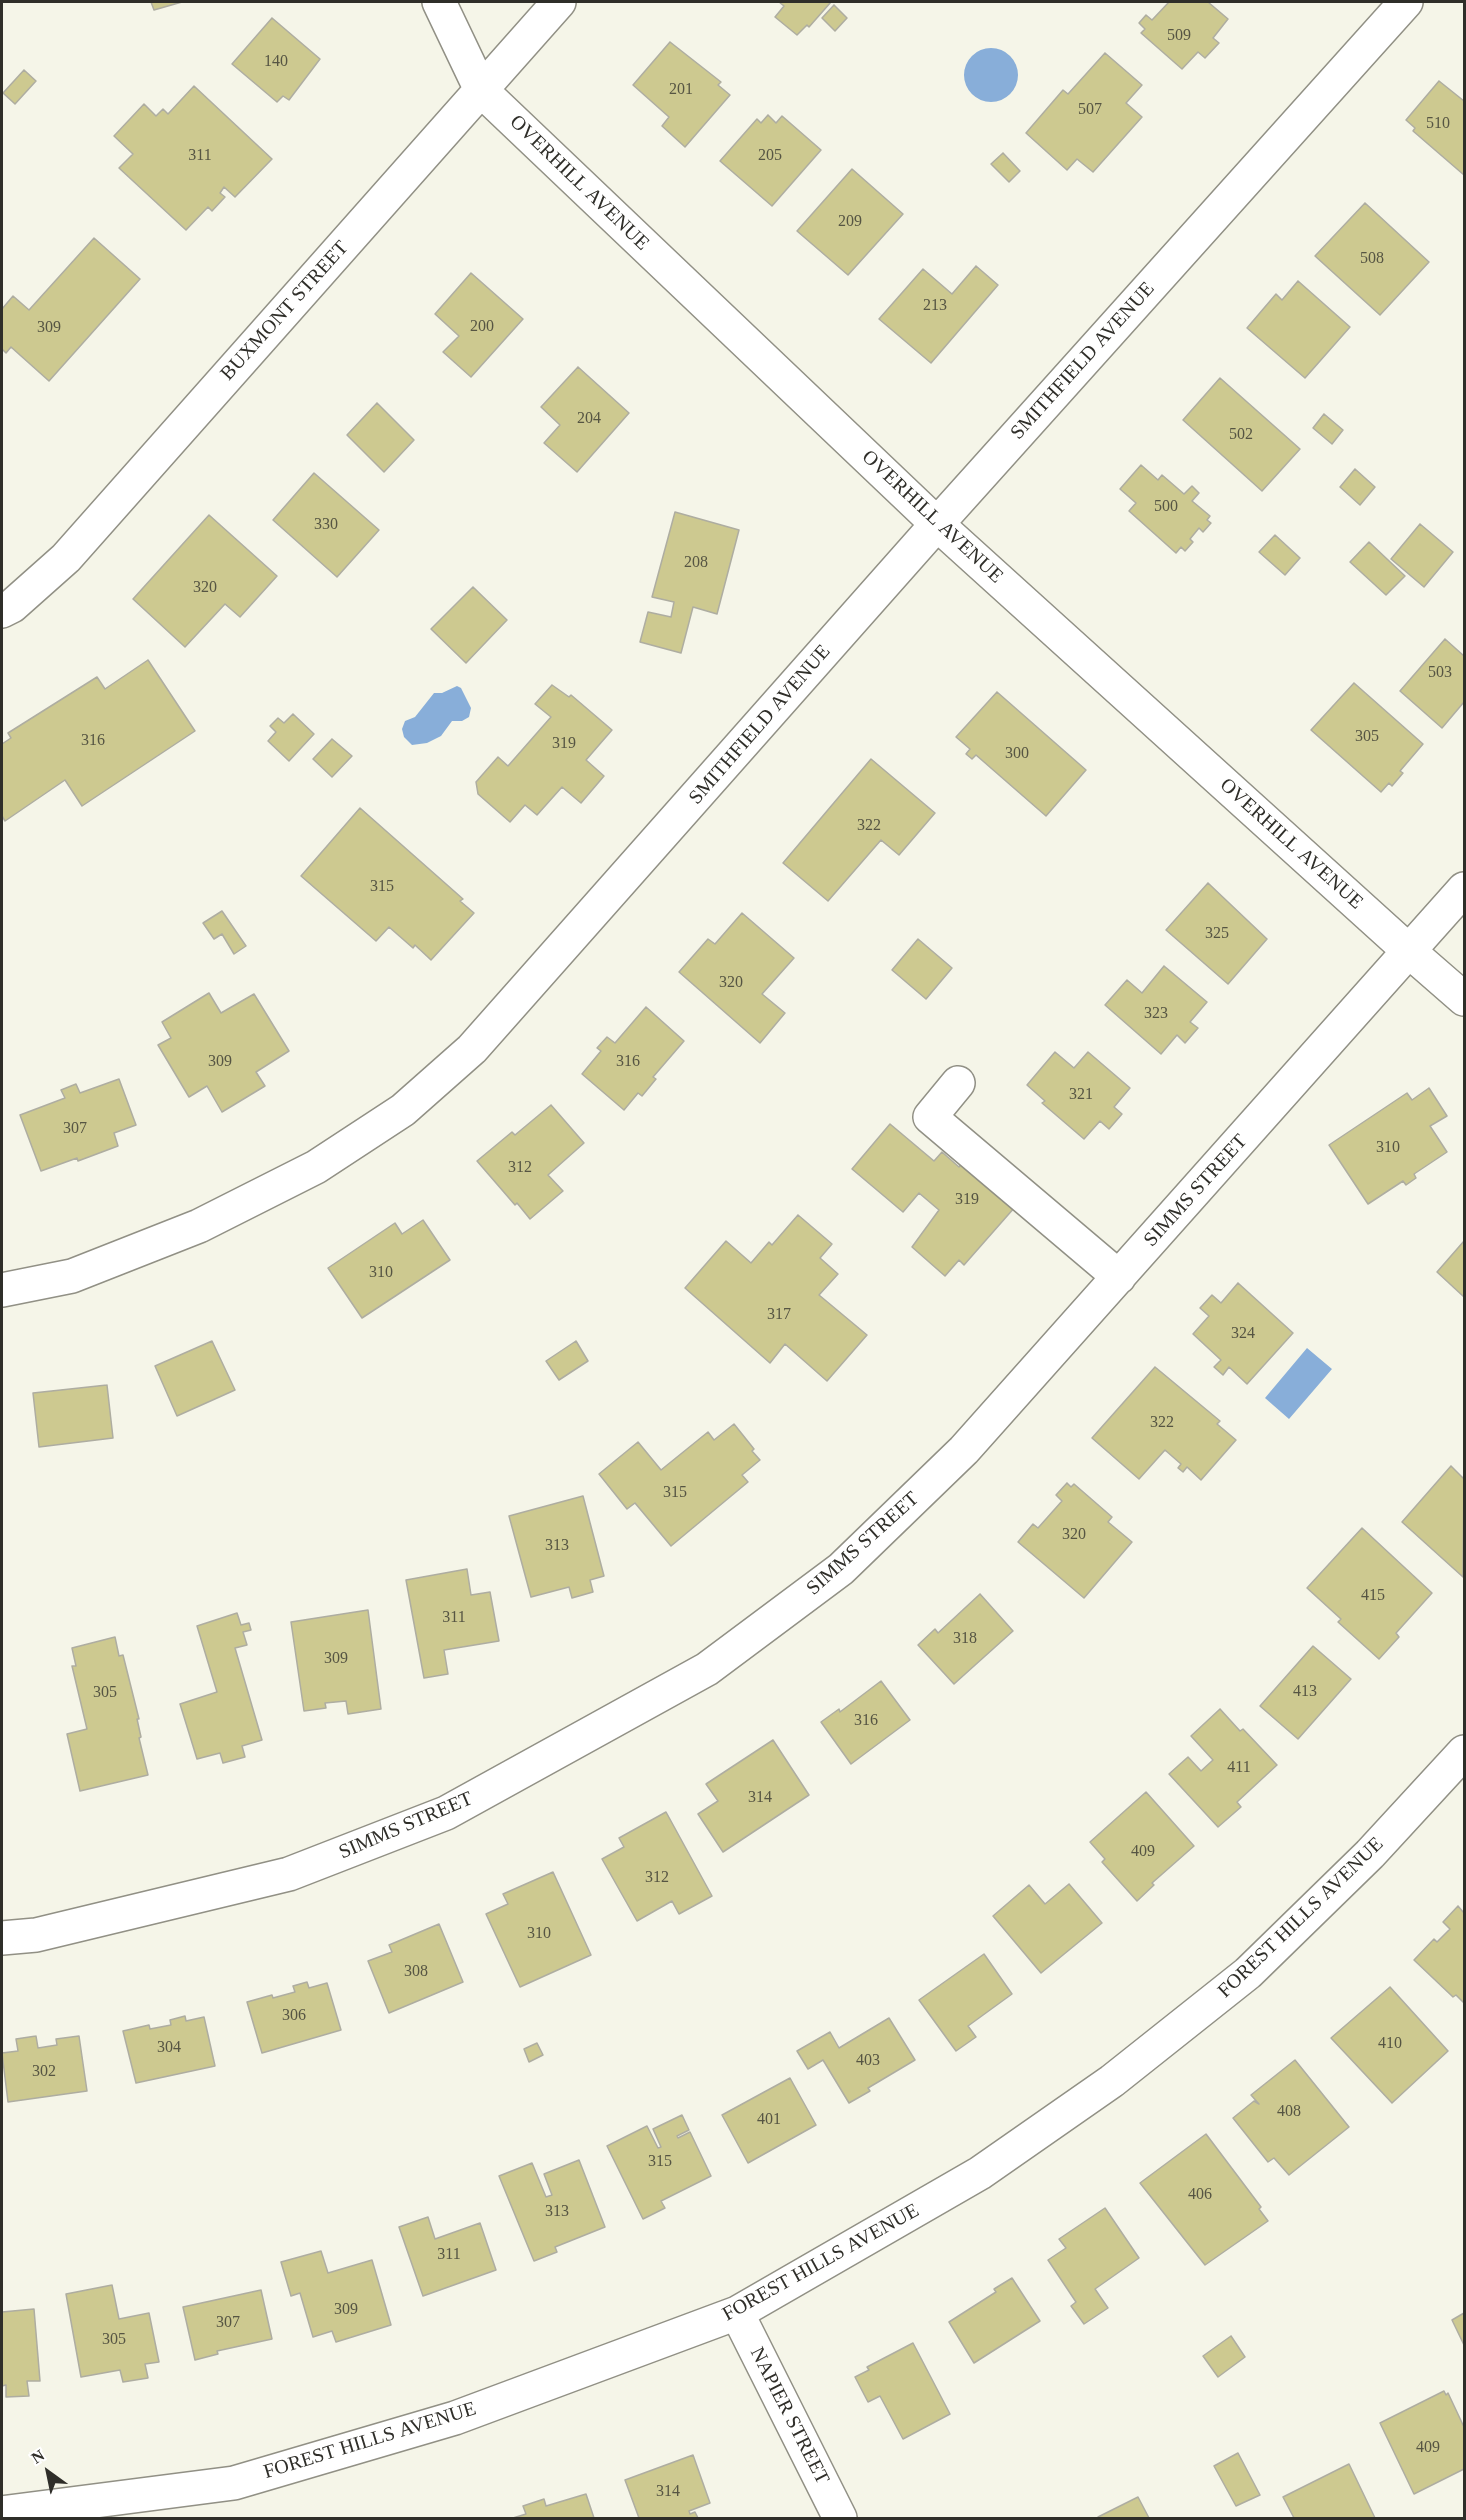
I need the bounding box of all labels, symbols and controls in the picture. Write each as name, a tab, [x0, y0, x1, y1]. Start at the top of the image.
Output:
house number: 509	[1167, 26, 1191, 46]
house number: 140	[264, 52, 288, 72]
house number: 201	[669, 80, 693, 100]
house number: 507	[1078, 100, 1102, 120]
street label: OVERHILL AVENUE	[504, 110, 654, 256]
house number: 510	[1426, 114, 1450, 134]
house number: 311	[188, 146, 212, 166]
house number: 205	[758, 146, 782, 166]
house number: 209	[838, 212, 862, 232]
street label: BUXMONT STREET	[216, 236, 354, 386]
house number: 508	[1360, 249, 1384, 269]
street label: SMITHFIELD AVENUE	[1006, 277, 1160, 445]
house number: 213	[923, 296, 947, 316]
house number: 200	[470, 317, 494, 337]
house number: 309	[37, 318, 61, 338]
house number: 204	[577, 409, 601, 429]
house number: 502	[1229, 425, 1253, 445]
street label: OVERHILL AVENUE	[856, 445, 1008, 589]
house number: 500	[1154, 497, 1178, 517]
house number: 330	[314, 515, 338, 535]
house number: 208	[684, 553, 708, 573]
house number: 320	[193, 578, 217, 598]
street label: SMITHFIELD AVENUE	[684, 640, 836, 810]
house number: 503	[1428, 663, 1452, 683]
house number: 305	[1355, 727, 1379, 747]
house number: 316	[81, 731, 105, 751]
house number: 319	[552, 734, 576, 754]
house number: 300	[1005, 744, 1029, 764]
street label: OVERHILL AVENUE	[1214, 773, 1368, 915]
house number: 322	[857, 816, 881, 836]
house number: 315	[370, 877, 394, 897]
house number: 325	[1205, 924, 1229, 944]
house number: 320	[719, 973, 743, 993]
house number: 323	[1144, 1004, 1168, 1024]
house number: 309	[208, 1052, 232, 1072]
house number: 316	[616, 1052, 640, 1072]
house number: 321	[1069, 1085, 1093, 1105]
house number: 307	[63, 1119, 87, 1139]
street label: SIMMS STREET	[1139, 1130, 1253, 1252]
house number: 310	[1376, 1138, 1400, 1158]
house number: 312	[508, 1158, 532, 1178]
house number: 319	[955, 1190, 979, 1210]
house number: 310	[369, 1263, 393, 1283]
house number: 317	[767, 1305, 791, 1325]
house number: 324	[1231, 1324, 1255, 1344]
house number: 322	[1150, 1413, 1174, 1433]
house number: 315	[663, 1483, 687, 1503]
street label: SIMMS STREET	[802, 1487, 924, 1601]
house number: 320	[1062, 1525, 1086, 1545]
house number: 313	[545, 1536, 569, 1556]
house number: 415	[1361, 1586, 1385, 1606]
house number: 311	[442, 1608, 466, 1628]
house number: 318	[953, 1629, 977, 1649]
house number: 309	[324, 1649, 348, 1669]
house number: 413	[1293, 1682, 1317, 1702]
house number: 305	[93, 1683, 117, 1703]
house number: 316	[854, 1711, 878, 1731]
house number: 411	[1227, 1758, 1251, 1778]
street label: SIMMS STREET	[336, 1787, 476, 1865]
house number: 314	[748, 1788, 772, 1808]
street label: FOREST HILLS AVENUE	[1213, 1833, 1389, 2003]
house number: 409	[1131, 1842, 1155, 1862]
house number: 312	[645, 1868, 669, 1888]
house number: 310	[527, 1924, 551, 1944]
house number: 308	[404, 1962, 428, 1982]
house number: 306	[282, 2006, 306, 2026]
house number: 410	[1378, 2034, 1402, 2054]
house number: 304	[157, 2038, 181, 2058]
house number: 403	[856, 2051, 880, 2071]
house number: 302	[32, 2062, 56, 2082]
house number: 408	[1277, 2102, 1301, 2122]
house number: 401	[757, 2110, 781, 2130]
house number: 315	[648, 2152, 672, 2172]
house number: 406	[1188, 2185, 1212, 2205]
street label: FOREST HILLS AVENUE	[719, 2199, 923, 2327]
house number: 313	[545, 2202, 569, 2222]
house number: 311	[437, 2245, 461, 2265]
house number: 309	[334, 2300, 358, 2320]
house number: 307	[216, 2313, 240, 2333]
house number: 305	[102, 2330, 126, 2350]
street label: NAPIER STREET	[744, 2343, 834, 2489]
street label: FOREST HILLS AVENUE	[261, 2397, 479, 2485]
house number: 409	[1416, 2438, 1440, 2458]
north arrow	[18, 2442, 78, 2502]
text: N	[28, 2446, 47, 2467]
house number: 314	[656, 2482, 680, 2502]

